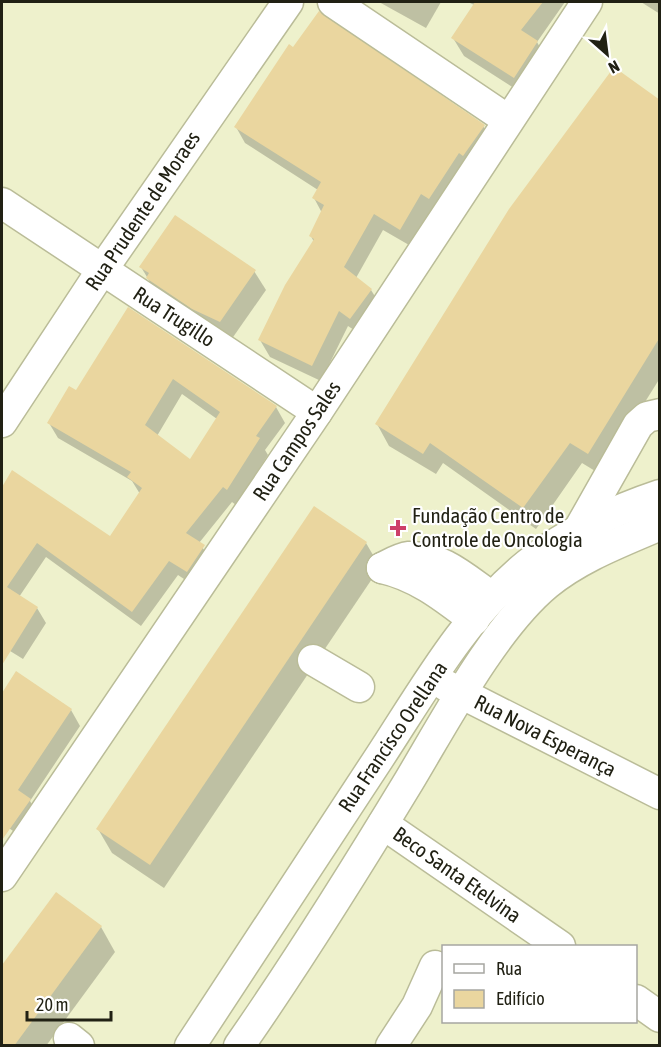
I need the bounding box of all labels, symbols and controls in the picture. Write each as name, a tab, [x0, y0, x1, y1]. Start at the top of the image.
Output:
north arrow	[577, 24, 637, 84]
text: N	[606, 57, 622, 77]
street label: Rua Prudente de Moraes	[80, 126, 204, 295]
street label: Rua Trugillo	[129, 281, 220, 351]
street label: Rua Campos Sales	[247, 376, 345, 505]
place label: Fundação Centro de Controle de Oncologia	[412, 503, 583, 551]
marker: Fundação Centro de Controle de Oncologia	[389, 519, 407, 537]
street label: Rua Francisco Orellana	[333, 657, 451, 816]
street label: Rua Nova Esperança	[471, 689, 620, 781]
street label: Beco Santa Etelvina	[389, 821, 526, 927]
legend	[442, 945, 637, 1023]
text: Rua	[496, 958, 522, 979]
scale bar	[27, 984, 111, 1022]
text: Edifício	[496, 988, 545, 1009]
text: 20 m	[36, 994, 68, 1015]

